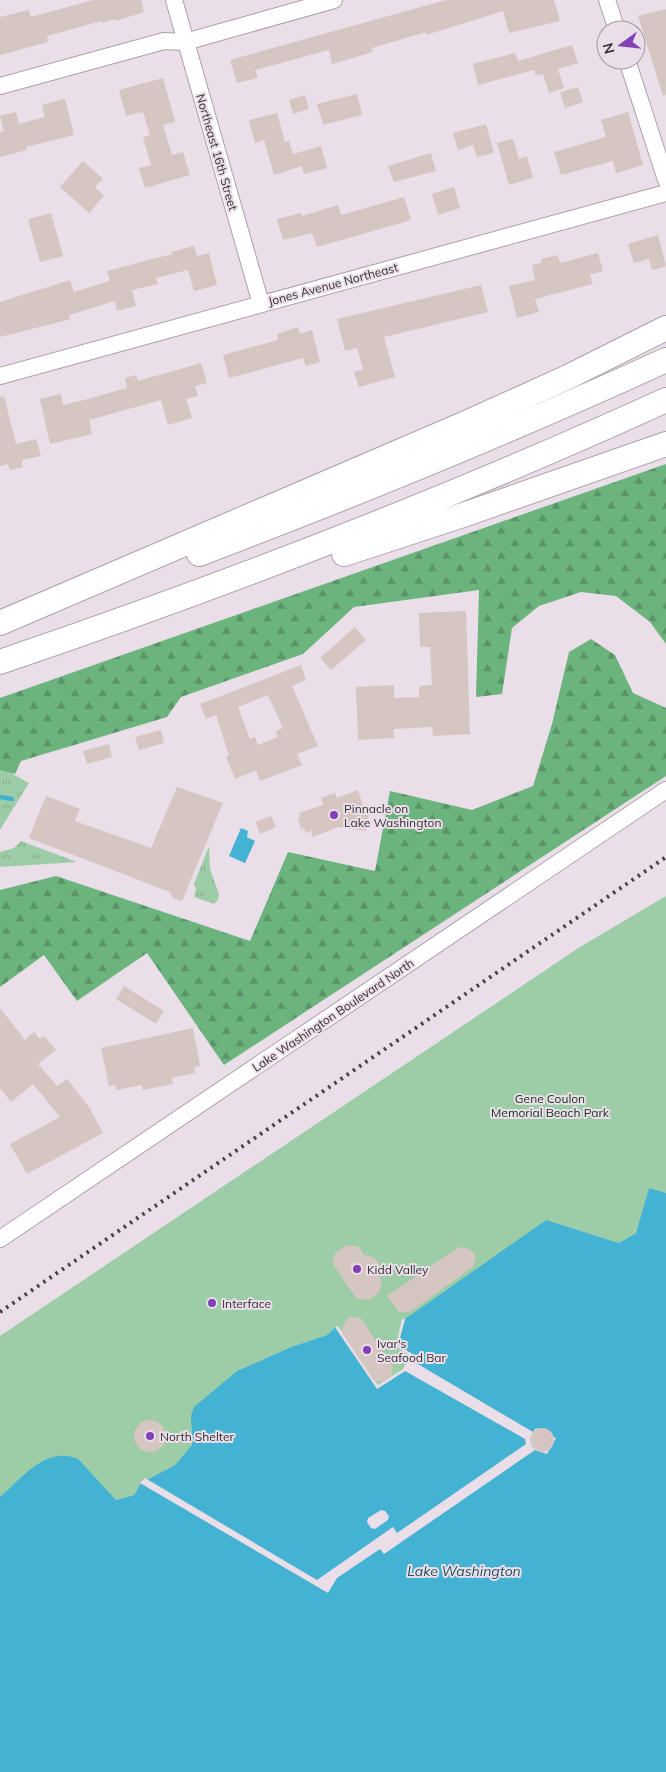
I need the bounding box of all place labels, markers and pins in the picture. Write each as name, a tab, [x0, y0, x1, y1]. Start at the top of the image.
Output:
place label: Pinnacle on Lake Washington	[344, 801, 441, 830]
marker: Pinnacle on Lake Washington	[328, 809, 340, 821]
place label: Kidd Valley	[367, 1262, 429, 1277]
marker: Kidd Valley	[351, 1263, 363, 1275]
place label: Interface	[222, 1296, 271, 1311]
marker: Interface	[206, 1297, 218, 1309]
place label: Ivar's Seafood Bar	[377, 1336, 446, 1365]
marker: Ivar's Seafood Bar	[361, 1344, 373, 1356]
place label: North Shelter	[160, 1429, 234, 1444]
marker: North Shelter	[144, 1430, 156, 1442]

